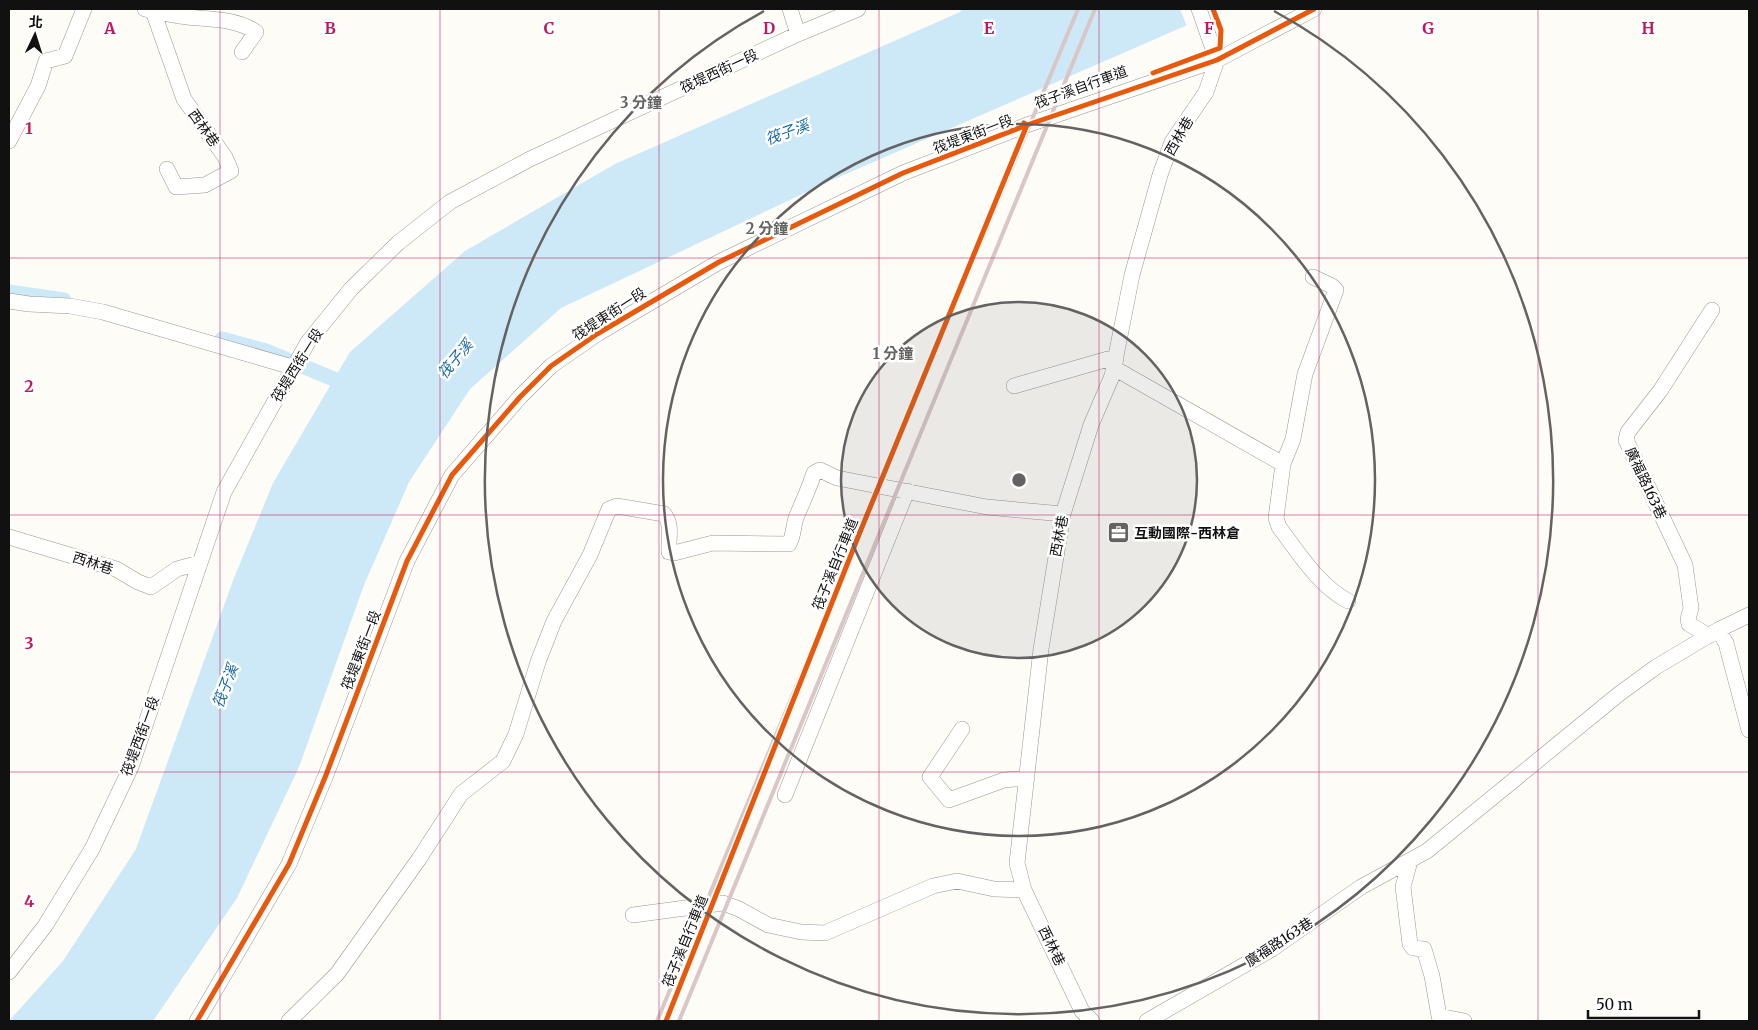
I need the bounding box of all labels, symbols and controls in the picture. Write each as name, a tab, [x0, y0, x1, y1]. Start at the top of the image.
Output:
north arrow	[10, 10, 60, 60]
text: 北	[28, 13, 44, 31]
text: A	[103, 18, 116, 38]
text: B	[324, 18, 336, 38]
text: C	[544, 18, 554, 38]
text: D	[763, 18, 775, 38]
text: E	[984, 18, 995, 38]
text: F	[1204, 18, 1214, 38]
text: G	[1422, 18, 1434, 38]
text: H	[1641, 18, 1655, 38]
street label: 筏堤西街一段	[677, 45, 761, 97]
street label: 筏子溪自行車道	[1032, 62, 1130, 112]
text: 3 分鐘	[620, 93, 662, 112]
street label: 西林巷	[185, 106, 223, 150]
street label: 筏堤東街一段	[931, 111, 1015, 157]
street label: 西林巷	[1161, 113, 1197, 159]
water label: 筏子溪	[763, 115, 813, 149]
text: 1	[25, 118, 33, 138]
text: 2 分鐘	[746, 219, 788, 238]
street label: 筏堤東街一段	[569, 284, 649, 344]
street label: 筏堤西街一段	[267, 325, 327, 405]
water label: 筏子溪	[433, 334, 478, 382]
text: 1 分鐘	[873, 344, 913, 363]
text: 2	[24, 376, 34, 396]
street label: 廣福路163巷	[1621, 444, 1671, 522]
centre of rings	[1010, 471, 1028, 489]
street label: 西林巷	[1046, 514, 1072, 558]
street label: 筏子溪自行車道	[808, 515, 862, 613]
office icon: 互動國際-西林倉	[1106, 521, 1130, 545]
place label: 互動國際-西林倉	[1134, 524, 1240, 542]
street label: 西林巷	[70, 548, 116, 578]
street label: 筏堤東街一段	[338, 608, 384, 692]
text: 3	[24, 633, 34, 653]
water label: 筏子溪	[208, 660, 243, 710]
street label: 筏堤西街一段	[117, 693, 163, 779]
text: 4	[24, 891, 34, 911]
street label: 筏子溪自行車道	[658, 892, 712, 990]
street label: 廣福路163巷	[1242, 913, 1316, 971]
street label: 西林巷	[1035, 923, 1069, 969]
scale bar	[1588, 988, 1699, 1020]
text: 50 m	[1596, 995, 1633, 1014]

